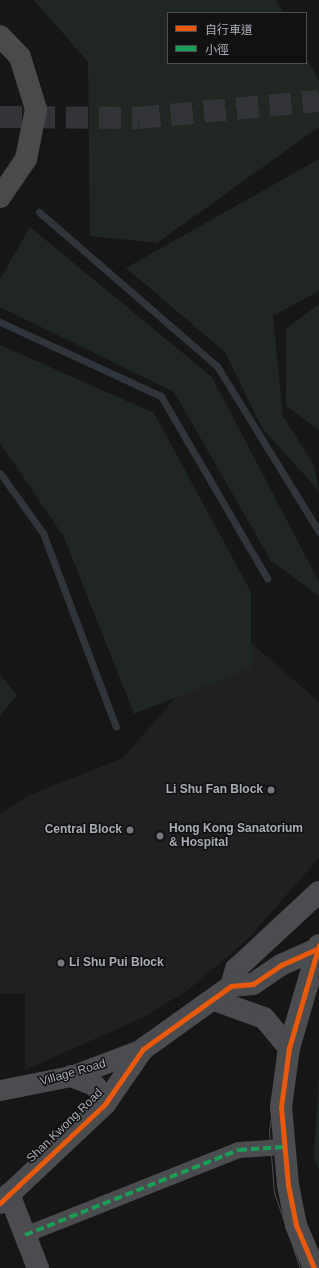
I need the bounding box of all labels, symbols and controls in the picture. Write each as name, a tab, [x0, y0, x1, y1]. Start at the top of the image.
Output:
legend	[167, 12, 307, 64]
text: 自行車道	[205, 23, 253, 37]
text: 小徑	[205, 43, 229, 57]
place label: Li Shu Fan Block	[166, 783, 263, 797]
marker: Li Shu Fan Block	[266, 785, 276, 795]
place label: Hong Kong Sanatorium & Hospital	[169, 822, 303, 850]
place label: Central Block	[45, 823, 122, 837]
marker: Central Block	[125, 825, 135, 835]
marker: Hong Kong Sanatorium & Hospital	[154, 830, 166, 842]
place label: Li Shu Pui Block	[69, 956, 164, 970]
marker: Li Shu Pui Block	[56, 958, 66, 968]
street label: Village Road	[38, 1057, 108, 1089]
street label: Shan Kwong Road	[24, 1086, 106, 1166]

